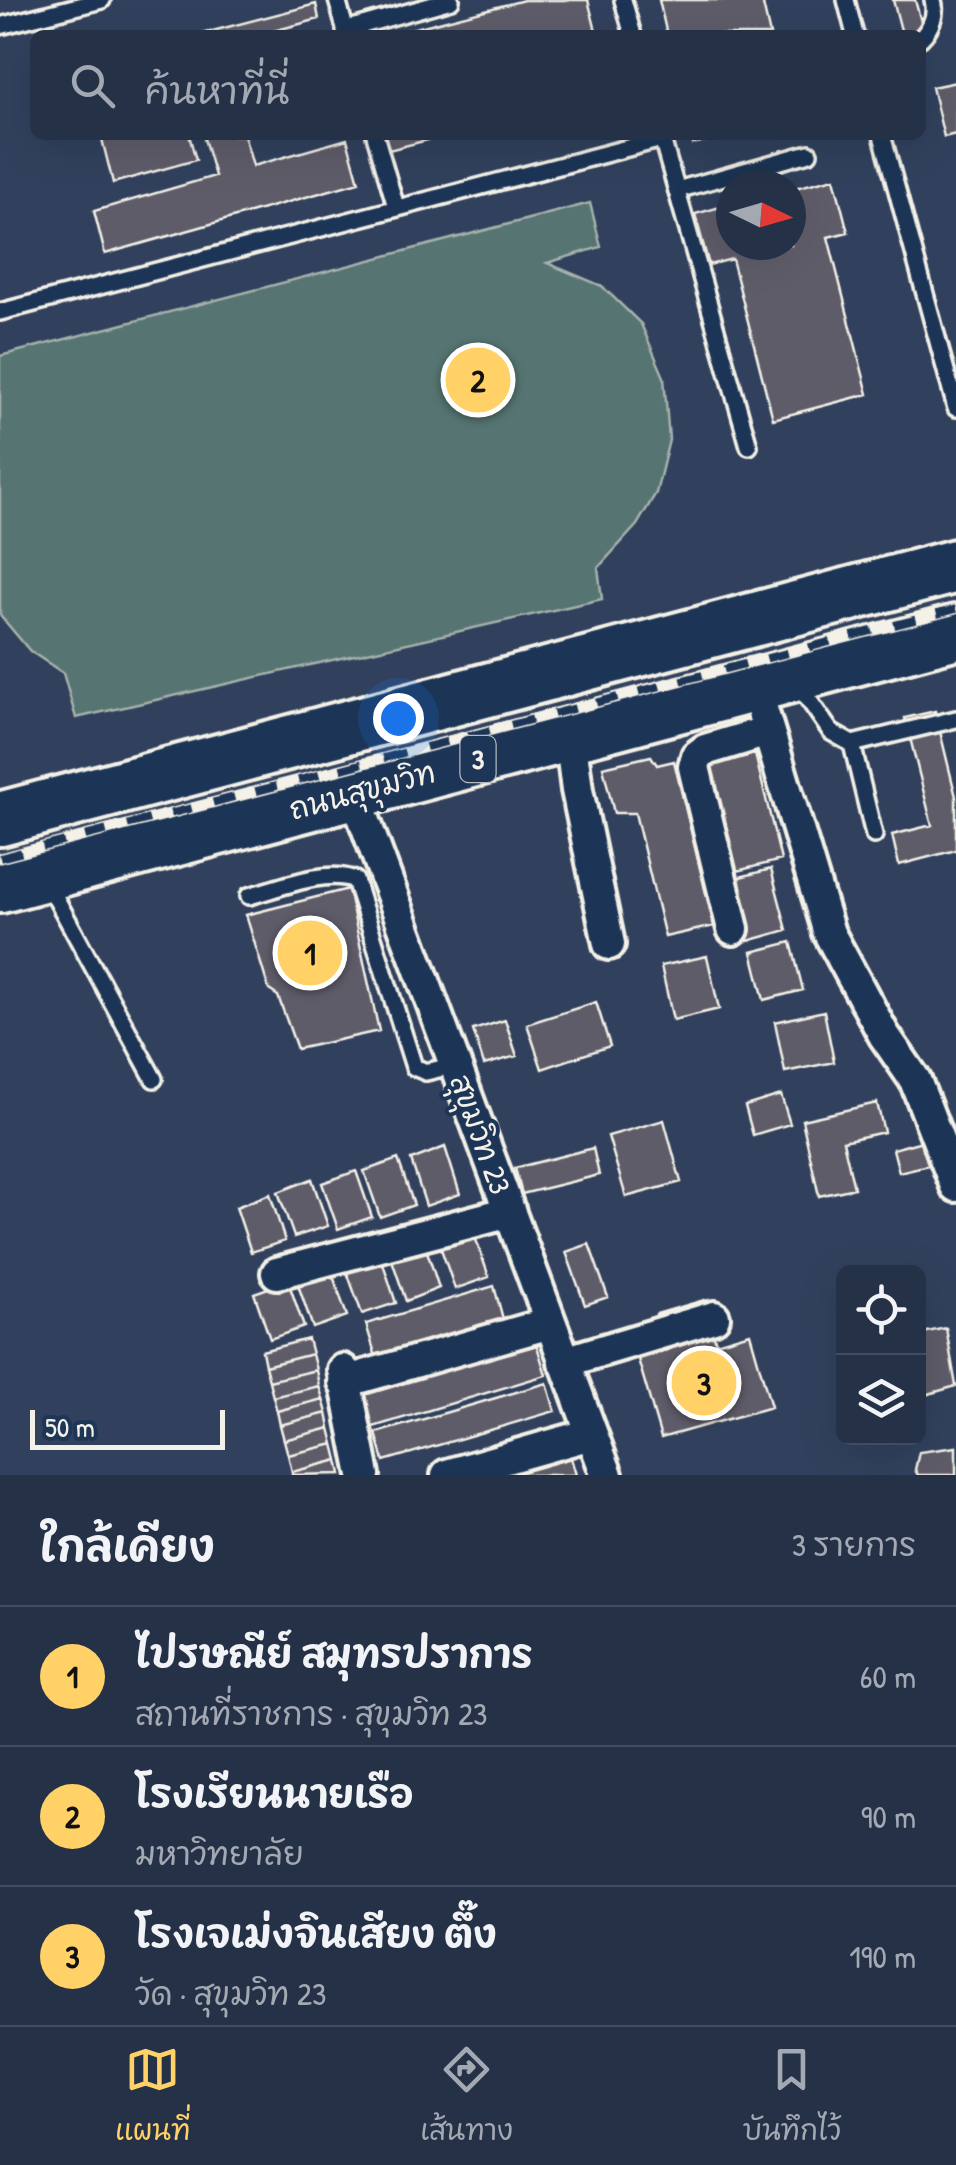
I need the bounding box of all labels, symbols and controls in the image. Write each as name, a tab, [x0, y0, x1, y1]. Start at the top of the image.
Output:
search box	[30, 30, 926, 140]
icon: search	[65, 58, 120, 113]
text: ค้นหาที่นี่	[145, 64, 289, 116]
north arrow	[716, 170, 806, 260]
pin: 2	[446, 342, 510, 418]
your location	[373, 693, 424, 744]
road number: 3	[460, 736, 496, 782]
street label: ถนนสุขุมวิท	[284, 751, 440, 832]
pin: 1	[278, 916, 342, 990]
street label: สุขุมวิท 23	[438, 1069, 521, 1200]
map controls	[836, 1265, 926, 1445]
button: locate	[836, 1265, 926, 1355]
pin: 3	[672, 1346, 736, 1420]
button: layers	[836, 1355, 926, 1445]
scale bar	[30, 1405, 225, 1450]
text: 50 m	[45, 1408, 95, 1446]
text: ใกล้เคียง	[40, 1517, 215, 1574]
text: 3 รายการ	[792, 1523, 916, 1566]
text: ไปรษณีย์ สมุทรปราการ	[135, 1627, 533, 1679]
text: 1	[67, 1655, 78, 1698]
text: 60 m	[860, 1655, 916, 1698]
text: สถานที่ราชการ · สุขุมวิท 23	[135, 1692, 487, 1735]
text: โรงเรียนนายเรือ	[135, 1767, 414, 1819]
text: 2	[65, 1795, 80, 1838]
text: 90 m	[861, 1795, 916, 1838]
text: มหาวิทยาลัย	[135, 1832, 304, 1875]
text: โรงเจเม่งจินเสียง ตึ๊ง	[135, 1907, 497, 1959]
text: 3	[65, 1935, 80, 1978]
text: 190 m	[849, 1935, 916, 1978]
text: วัด · สุขุมวิท 23	[135, 1972, 326, 2015]
tab: แผนที่	[115, 2042, 190, 2151]
tab: เส้นทาง	[420, 2042, 513, 2151]
tab: บันทึกไว้	[743, 2042, 841, 2151]

